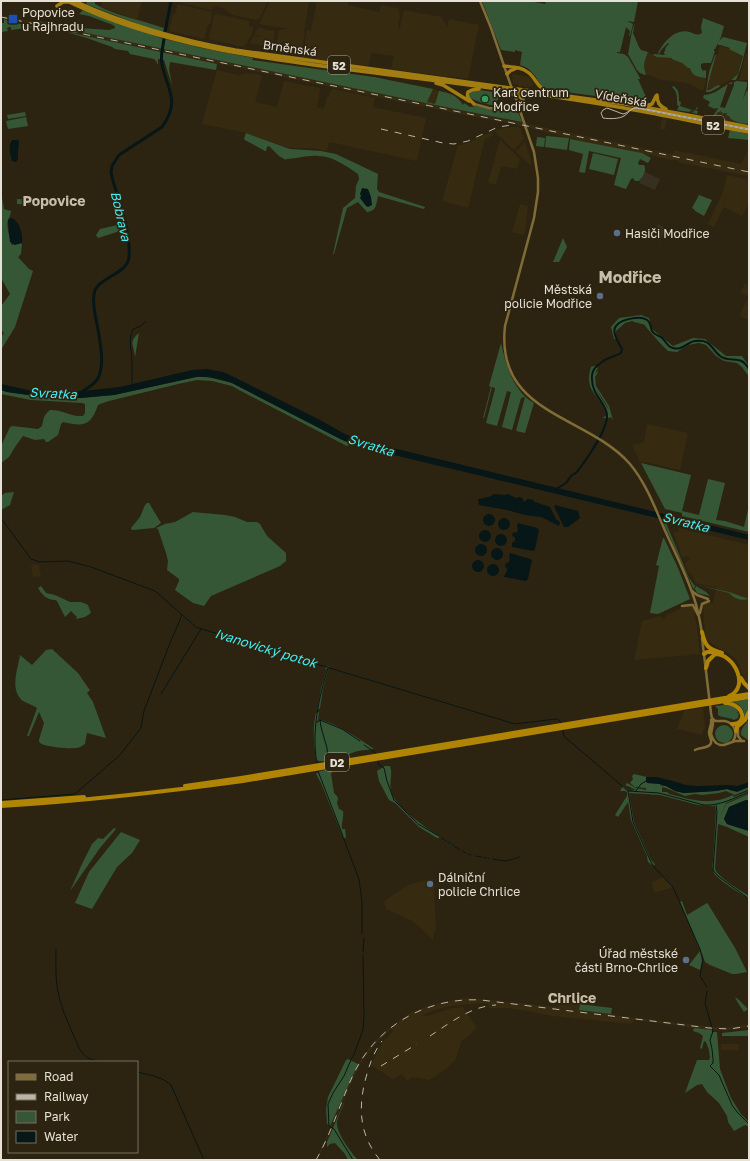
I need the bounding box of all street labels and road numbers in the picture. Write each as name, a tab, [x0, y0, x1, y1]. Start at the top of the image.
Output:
street label: Brněnská	[262, 37, 318, 59]
road number: 52	[328, 56, 350, 74]
street label: Vídeňská	[594, 86, 648, 110]
road number: 52	[702, 116, 724, 134]
road number: D2	[325, 753, 349, 771]

